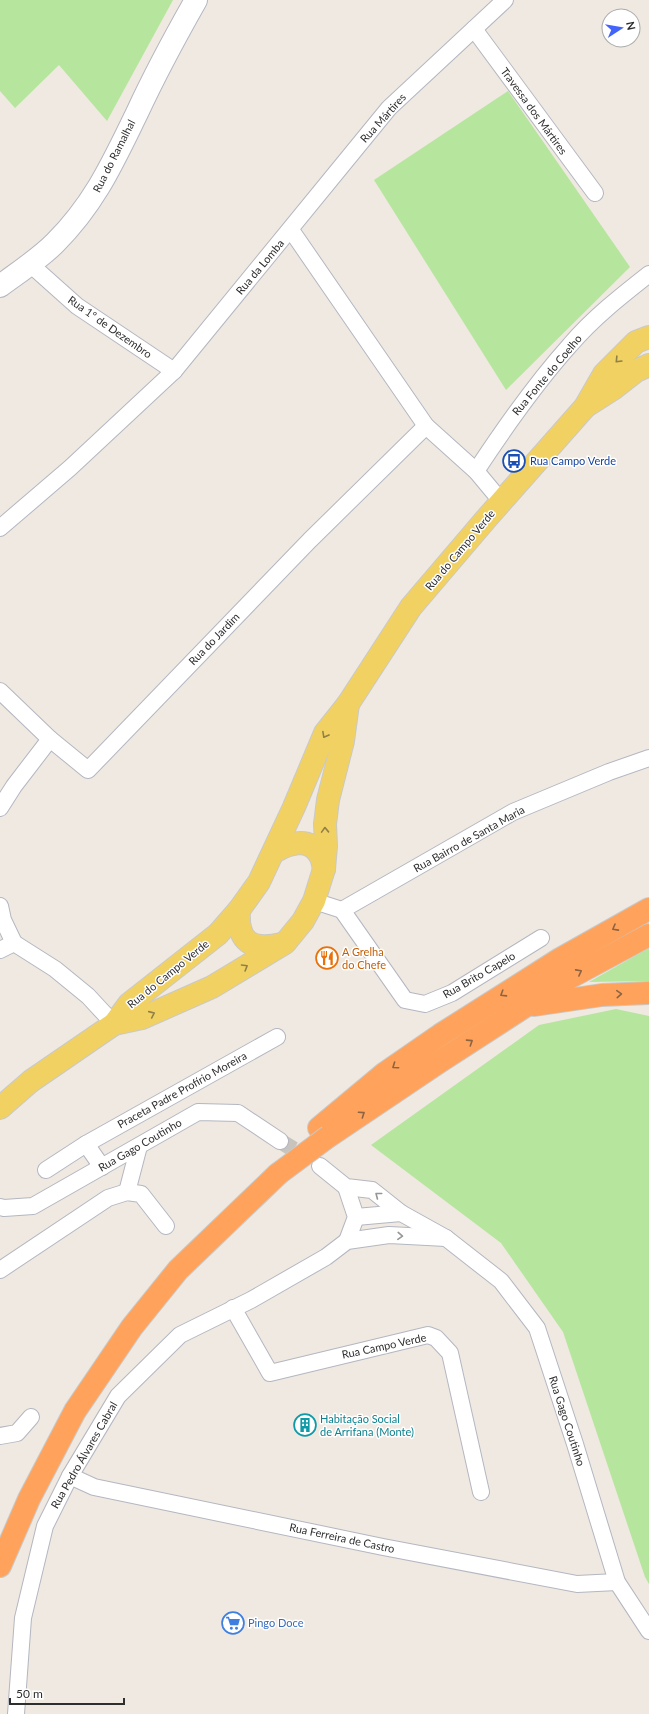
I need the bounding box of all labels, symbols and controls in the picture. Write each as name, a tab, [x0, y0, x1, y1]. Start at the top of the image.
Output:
north arrow	[601, 8, 641, 48]
text: N	[624, 20, 639, 31]
street label: Travessa dos Mártires	[498, 65, 570, 157]
street label: Rua Mártires	[357, 90, 408, 145]
street label: Rua do Ramalhal	[90, 117, 137, 194]
street label: Rua da Lomba	[233, 237, 286, 297]
street label: Rua 1º de Dezembro	[66, 293, 155, 360]
street label: Rua Fonte do Coelho	[509, 332, 584, 418]
one-way arrow	[616, 355, 623, 363]
bus stop icon: Rua Campo Verde	[501, 448, 527, 474]
place label: Rua Campo Verde	[530, 454, 616, 467]
street label: Rua do Campo Verde	[422, 507, 497, 593]
street label: Rua do Jardim	[186, 610, 242, 667]
one-way arrow	[323, 731, 330, 738]
street label: Rua Bairro de Santa Maria	[411, 803, 527, 875]
one-way arrow	[321, 827, 330, 833]
one-way arrow	[612, 923, 619, 930]
street label: Rua do Campo Verde	[124, 937, 211, 1010]
restaurant icon: A Grelha do Chefe	[314, 945, 340, 971]
place label: A Grelha do Chefe	[342, 945, 386, 971]
street label: Rua Brito Capelo	[440, 949, 517, 1001]
one-way arrow	[241, 965, 248, 972]
one-way arrow	[575, 969, 582, 977]
one-way arrow	[500, 989, 507, 997]
one-way arrow	[616, 989, 622, 998]
one-way arrow	[147, 1011, 155, 1019]
one-way arrow	[466, 1039, 473, 1047]
street label: Praceta Padre Profírio Moreira	[115, 1049, 249, 1131]
one-way arrow	[392, 1061, 399, 1068]
one-way arrow	[357, 1112, 364, 1119]
street label: Rua Gago Coutinho	[96, 1115, 184, 1174]
one-way arrow	[375, 1192, 383, 1199]
one-way arrow	[397, 1231, 403, 1240]
street label: Rua Campo Verde	[340, 1330, 427, 1361]
street label: Rua Gago Coutinho	[547, 1374, 588, 1468]
street label: Rua Pedro Álvares Cabral	[48, 1399, 119, 1510]
building icon: Habitação Social de Arrifana (Monte)	[292, 1412, 318, 1438]
place label: Habitação Social de Arrifana (Monte)	[320, 1412, 414, 1438]
street label: Rua Ferreira de Castro	[288, 1520, 396, 1555]
supermarket icon: Pingo Doce	[220, 1610, 246, 1636]
place label: Pingo Doce	[248, 1616, 304, 1629]
scale bar	[10, 1680, 124, 1706]
text: 50 m	[16, 1686, 43, 1701]

